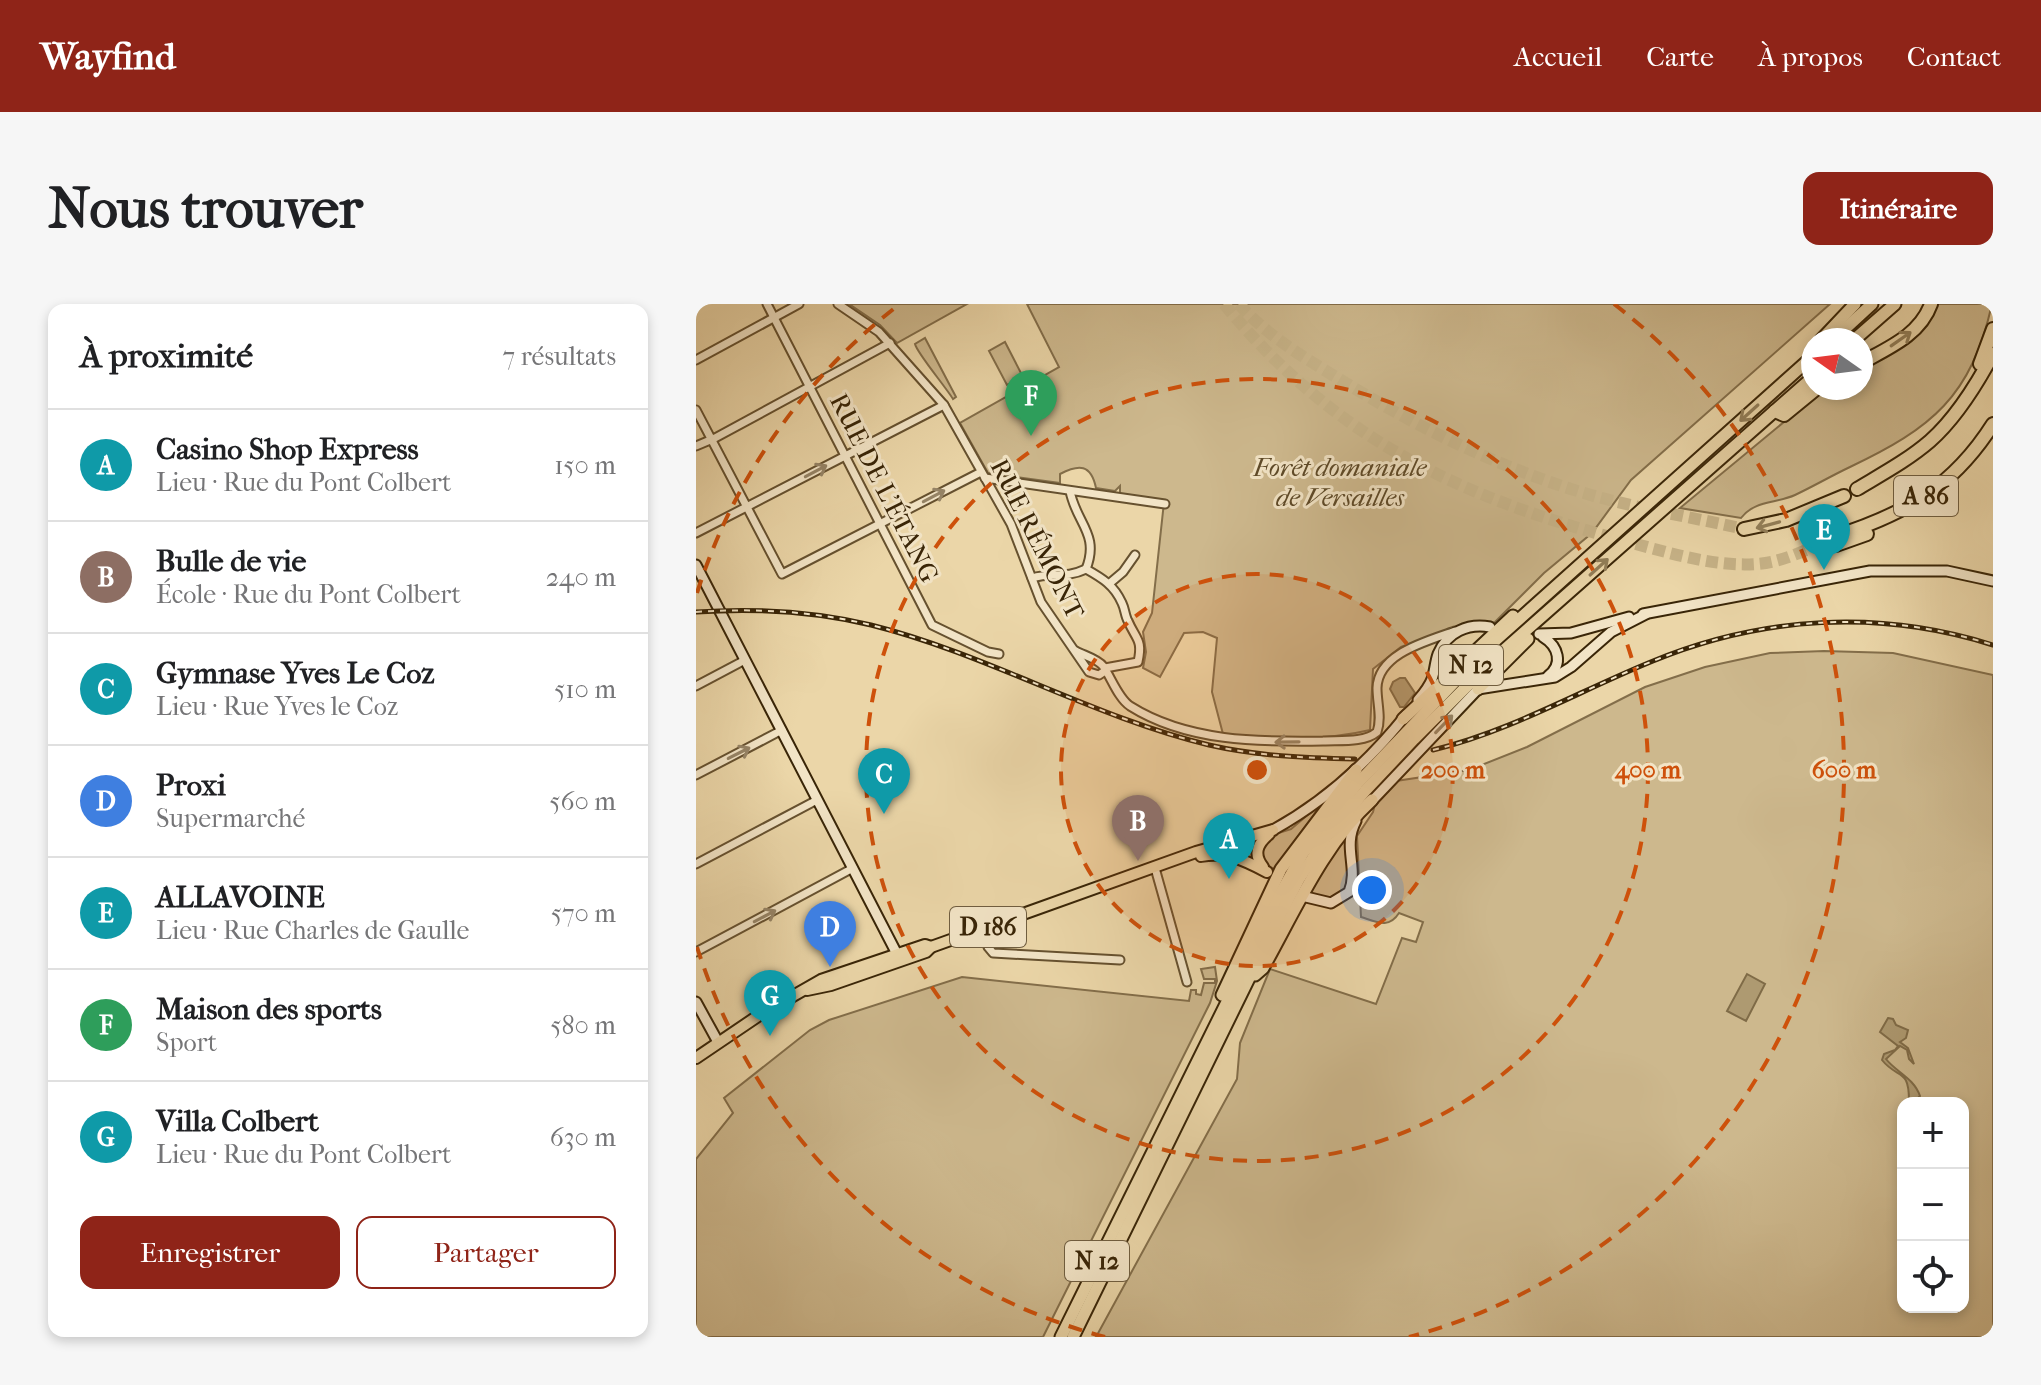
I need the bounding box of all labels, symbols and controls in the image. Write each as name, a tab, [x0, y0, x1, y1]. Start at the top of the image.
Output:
text: Wayfind	[40, 34, 176, 79]
text: Accueil	[1514, 40, 1602, 73]
text: Carte	[1646, 40, 1714, 73]
text: À propos	[1758, 40, 1863, 73]
text: Contact	[1907, 40, 2001, 73]
button: Itinéraire	[1803, 172, 1993, 245]
text: Nous trouver	[48, 176, 363, 241]
north arrow	[1801, 328, 1873, 400]
one-way arrow	[1890, 331, 1912, 347]
text: À proximité	[80, 336, 253, 376]
text: 7 résultats	[503, 341, 616, 372]
pin: F	[1005, 370, 1057, 436]
street label: RUE DE L'ÉTANG	[823, 388, 946, 588]
one-way arrow	[1739, 404, 1759, 423]
text: Casino Shop Express	[156, 432, 419, 467]
text: A	[98, 450, 114, 481]
text: 150 m	[554, 450, 616, 481]
park label: Forêt domaniale de Versailles	[1253, 452, 1428, 513]
street label: RUE RÉMONT	[983, 453, 1092, 625]
one-way arrow	[803, 463, 827, 478]
text: Lieu · Rue du Pont Colbert	[156, 467, 451, 498]
road number: A 86	[1894, 476, 1958, 516]
one-way arrow	[922, 488, 946, 504]
pin: E	[1798, 504, 1850, 570]
one-way arrow	[1756, 518, 1782, 533]
text: Bulle de vie	[156, 544, 306, 579]
one-way arrow	[1589, 558, 1609, 576]
text: B	[98, 562, 114, 593]
text: 240 m	[546, 562, 616, 593]
text: École · Rue du Pont Colbert	[156, 579, 461, 610]
road number: N 12	[1439, 645, 1503, 685]
text: Gymnase Yves Le Coz	[156, 656, 435, 691]
text: C	[97, 674, 115, 705]
text: 510 m	[554, 674, 616, 705]
text: Lieu · Rue Yves le Coz	[156, 691, 398, 722]
one-way arrow	[1434, 715, 1453, 734]
one-way arrow	[1274, 734, 1301, 749]
one-way arrow	[727, 744, 750, 760]
pin: C	[858, 748, 910, 814]
centre of rings	[1243, 756, 1271, 784]
text: 200 m	[1421, 756, 1486, 784]
text: 400 m	[1614, 756, 1682, 785]
text: 600 m	[1812, 756, 1877, 784]
text: Proxi	[156, 768, 226, 803]
text: D	[96, 786, 116, 817]
text: 560 m	[549, 786, 616, 817]
pin: B	[1112, 795, 1164, 861]
text: Supermarché	[156, 803, 305, 834]
pin: A	[1203, 813, 1255, 879]
your location	[1352, 870, 1392, 910]
text: ALLAVOINE	[156, 880, 325, 915]
text: E	[98, 898, 114, 929]
text: 570 m	[551, 898, 616, 929]
pin: D	[804, 901, 856, 967]
one-way arrow	[753, 907, 776, 923]
road number: D 186	[950, 907, 1026, 947]
text: Lieu · Rue Charles de Gaulle	[156, 915, 469, 946]
pin: G	[744, 970, 796, 1036]
text: Maison des sports	[156, 992, 382, 1027]
text: F	[99, 1010, 113, 1041]
text: 580 m	[550, 1010, 616, 1041]
text: Sport	[156, 1027, 217, 1058]
map controls	[1897, 1097, 1969, 1313]
button: +	[1897, 1097, 1969, 1169]
text: Villa Colbert	[156, 1104, 319, 1139]
text: G	[97, 1122, 115, 1153]
text: 630 m	[550, 1122, 616, 1153]
text: Lieu · Rue du Pont Colbert	[156, 1139, 451, 1170]
button: −	[1897, 1169, 1969, 1241]
button: Enregistrer	[80, 1216, 340, 1289]
button: Partager	[356, 1216, 616, 1289]
road number: N 12	[1065, 1241, 1129, 1281]
button: locate	[1897, 1241, 1969, 1313]

